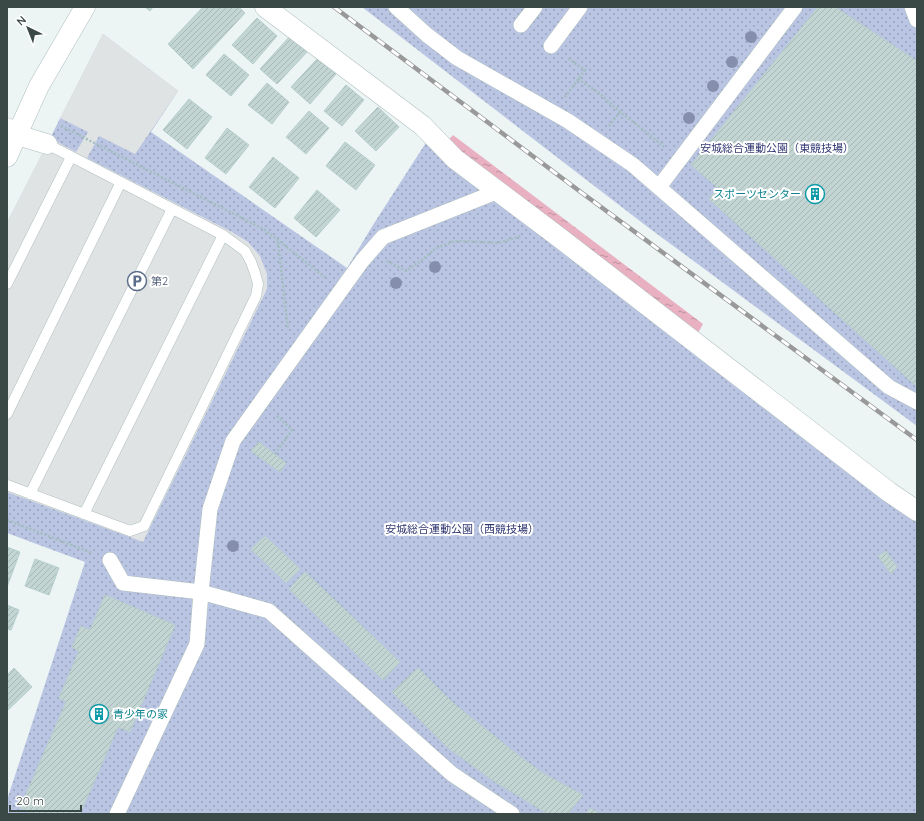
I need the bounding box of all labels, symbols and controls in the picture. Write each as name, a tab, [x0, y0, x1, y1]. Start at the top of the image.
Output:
north arrow	[8, 8, 48, 48]
text: N	[13, 13, 29, 29]
park label: 安城総合運動公園（東競技場）	[700, 141, 854, 155]
building icon: スポーツセンター	[804, 183, 826, 205]
place label: スポーツセンター	[713, 187, 801, 201]
parking icon: 第2	[126, 270, 148, 292]
place label: 第2	[151, 274, 168, 288]
park label: 安城総合運動公園（西競技場）	[385, 522, 539, 536]
building icon: 青少年の家	[88, 703, 110, 725]
place label: 青少年の家	[113, 707, 168, 721]
scale bar	[10, 787, 81, 813]
text: 20 m	[16, 793, 44, 808]

